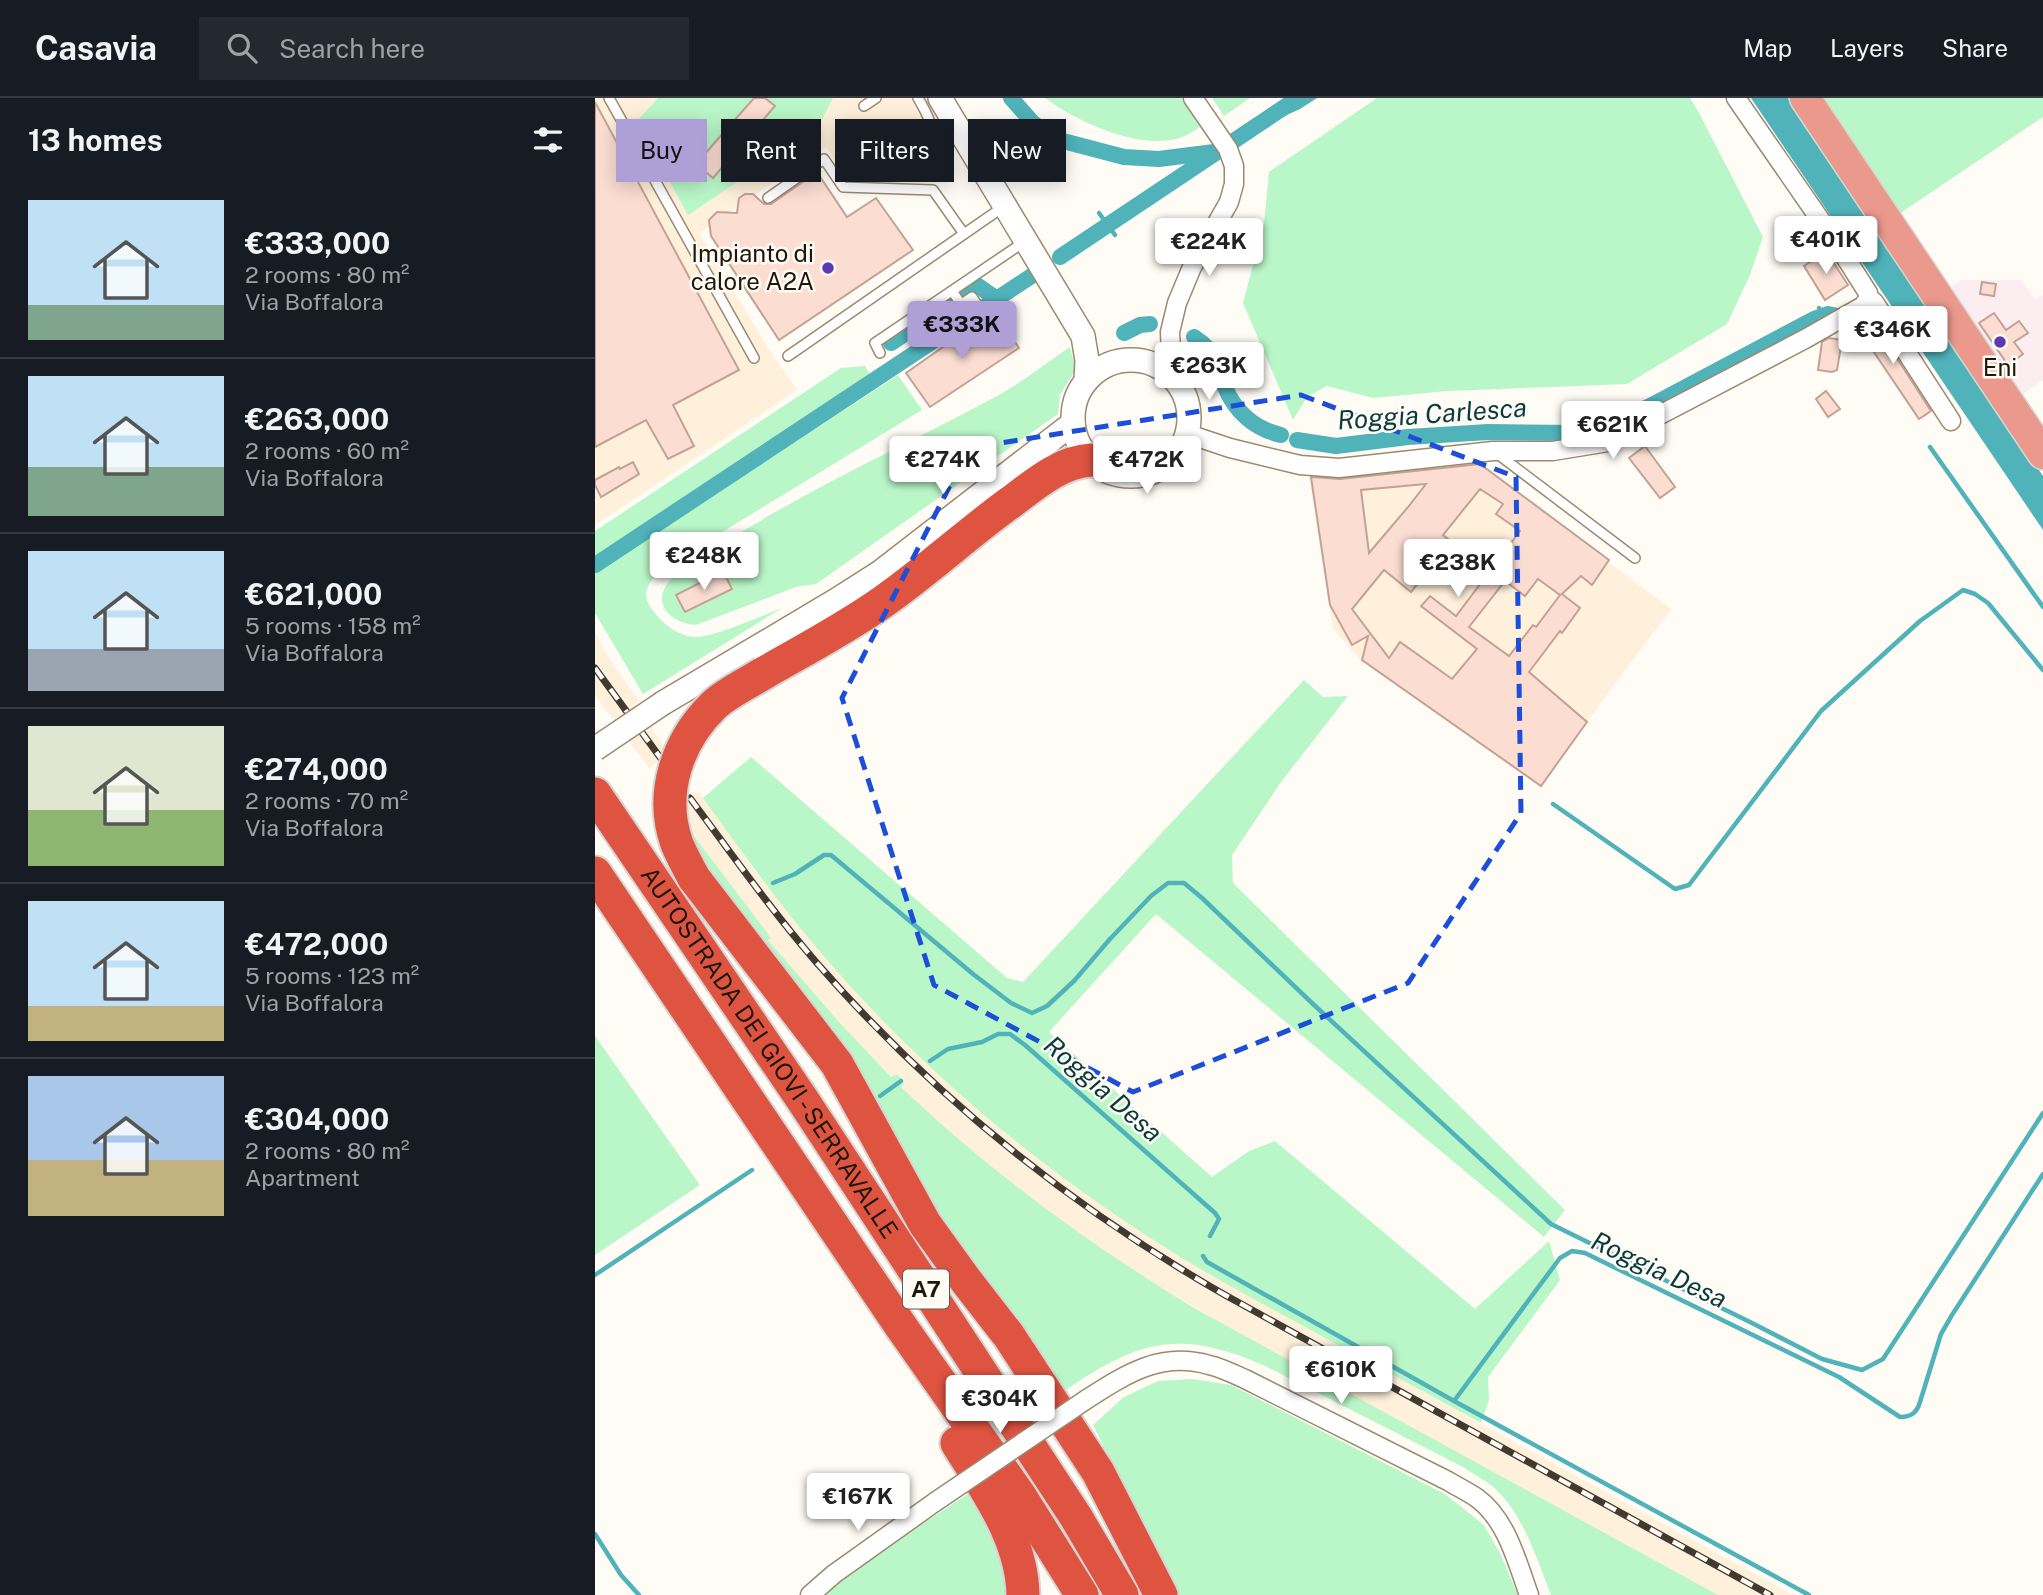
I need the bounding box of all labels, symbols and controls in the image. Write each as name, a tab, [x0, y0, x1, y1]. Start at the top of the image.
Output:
search box	[199, 17, 689, 80]
text: Casavia	[35, 29, 157, 67]
icon: search	[223, 29, 261, 67]
text: Search here	[279, 33, 425, 64]
text: Map	[1743, 34, 1792, 62]
text: Layers	[1830, 34, 1904, 62]
text: Share	[1942, 34, 2008, 62]
chip: Buy	[616, 119, 707, 182]
chip: Rent	[721, 119, 821, 182]
chip: Filters	[835, 119, 954, 182]
chip: New	[968, 119, 1066, 182]
icon: filters	[529, 121, 567, 159]
text: 13 homes	[28, 122, 163, 158]
pin: €401K	[1777, 216, 1875, 276]
pin: €224K	[1160, 218, 1258, 278]
text: €333,000	[245, 225, 390, 261]
text: €401K	[1790, 225, 1862, 252]
text: €224K	[1171, 227, 1247, 254]
icon: home	[84, 228, 168, 312]
place label: Impianto di calore A2A	[691, 239, 814, 295]
marker: Impianto di calore A2A	[820, 260, 836, 276]
text: 2 rooms · 80 m²	[245, 261, 410, 288]
text: Via Boffalora	[245, 288, 384, 315]
pin: €333K	[913, 302, 1011, 361]
pin: €346K	[1844, 306, 1942, 366]
text: €333K	[923, 310, 1001, 337]
text: €346K	[1855, 315, 1931, 342]
marker: Eni	[1992, 334, 2008, 350]
pin: €263K	[1160, 342, 1258, 402]
text: €263K	[1171, 351, 1247, 378]
place label: Eni	[1983, 353, 2017, 381]
water label: Roggia Carlesca	[1336, 391, 1528, 436]
text: €263,000	[245, 401, 389, 437]
pin: €621K	[1564, 402, 1662, 461]
icon: home	[84, 404, 168, 488]
text: €621K	[1577, 410, 1649, 437]
pin: €274K	[894, 436, 992, 496]
pin: €472K	[1098, 436, 1196, 496]
text: 2 rooms · 60 m²	[245, 437, 409, 464]
text: €274K	[905, 445, 981, 472]
text: €472K	[1109, 445, 1185, 472]
text: Via Boffalora	[245, 464, 384, 491]
pin: €248K	[655, 532, 753, 592]
pin: €238K	[1409, 540, 1507, 599]
text: €248K	[666, 541, 742, 568]
text: €238K	[1420, 548, 1496, 575]
text: €621,000	[245, 576, 382, 612]
icon: home	[84, 579, 168, 663]
text: 5 rooms · 158 m²	[245, 612, 421, 639]
text: Via Boffalora	[245, 639, 384, 666]
text: €274,000	[245, 751, 388, 787]
icon: home	[84, 754, 168, 838]
text: 2 rooms · 70 m²	[245, 787, 408, 814]
text: Via Boffalora	[245, 814, 384, 841]
street label: AUTOSTRADA DEI GIOVI - SERRAVALLE	[636, 861, 904, 1243]
text: €472,000	[245, 926, 388, 962]
icon: home	[84, 929, 168, 1013]
text: 5 rooms · 123 m²	[245, 962, 419, 989]
text: Via Boffalora	[245, 989, 384, 1016]
water label: Roggia Desa	[1038, 1029, 1169, 1148]
text: €304,000	[245, 1101, 389, 1137]
icon: home	[84, 1104, 168, 1188]
text: 2 rooms · 80 m²	[245, 1137, 410, 1164]
text: Apartment	[245, 1164, 360, 1191]
water label: Roggia Desa	[1587, 1225, 1732, 1314]
road number: A7	[903, 1270, 949, 1308]
pin: €610K	[1292, 1346, 1390, 1406]
text: €610K	[1305, 1355, 1377, 1382]
pin: €304K	[951, 1376, 1049, 1435]
text: €304K	[962, 1384, 1038, 1411]
pin: €167K	[809, 1474, 907, 1533]
text: €167K	[823, 1482, 893, 1509]

